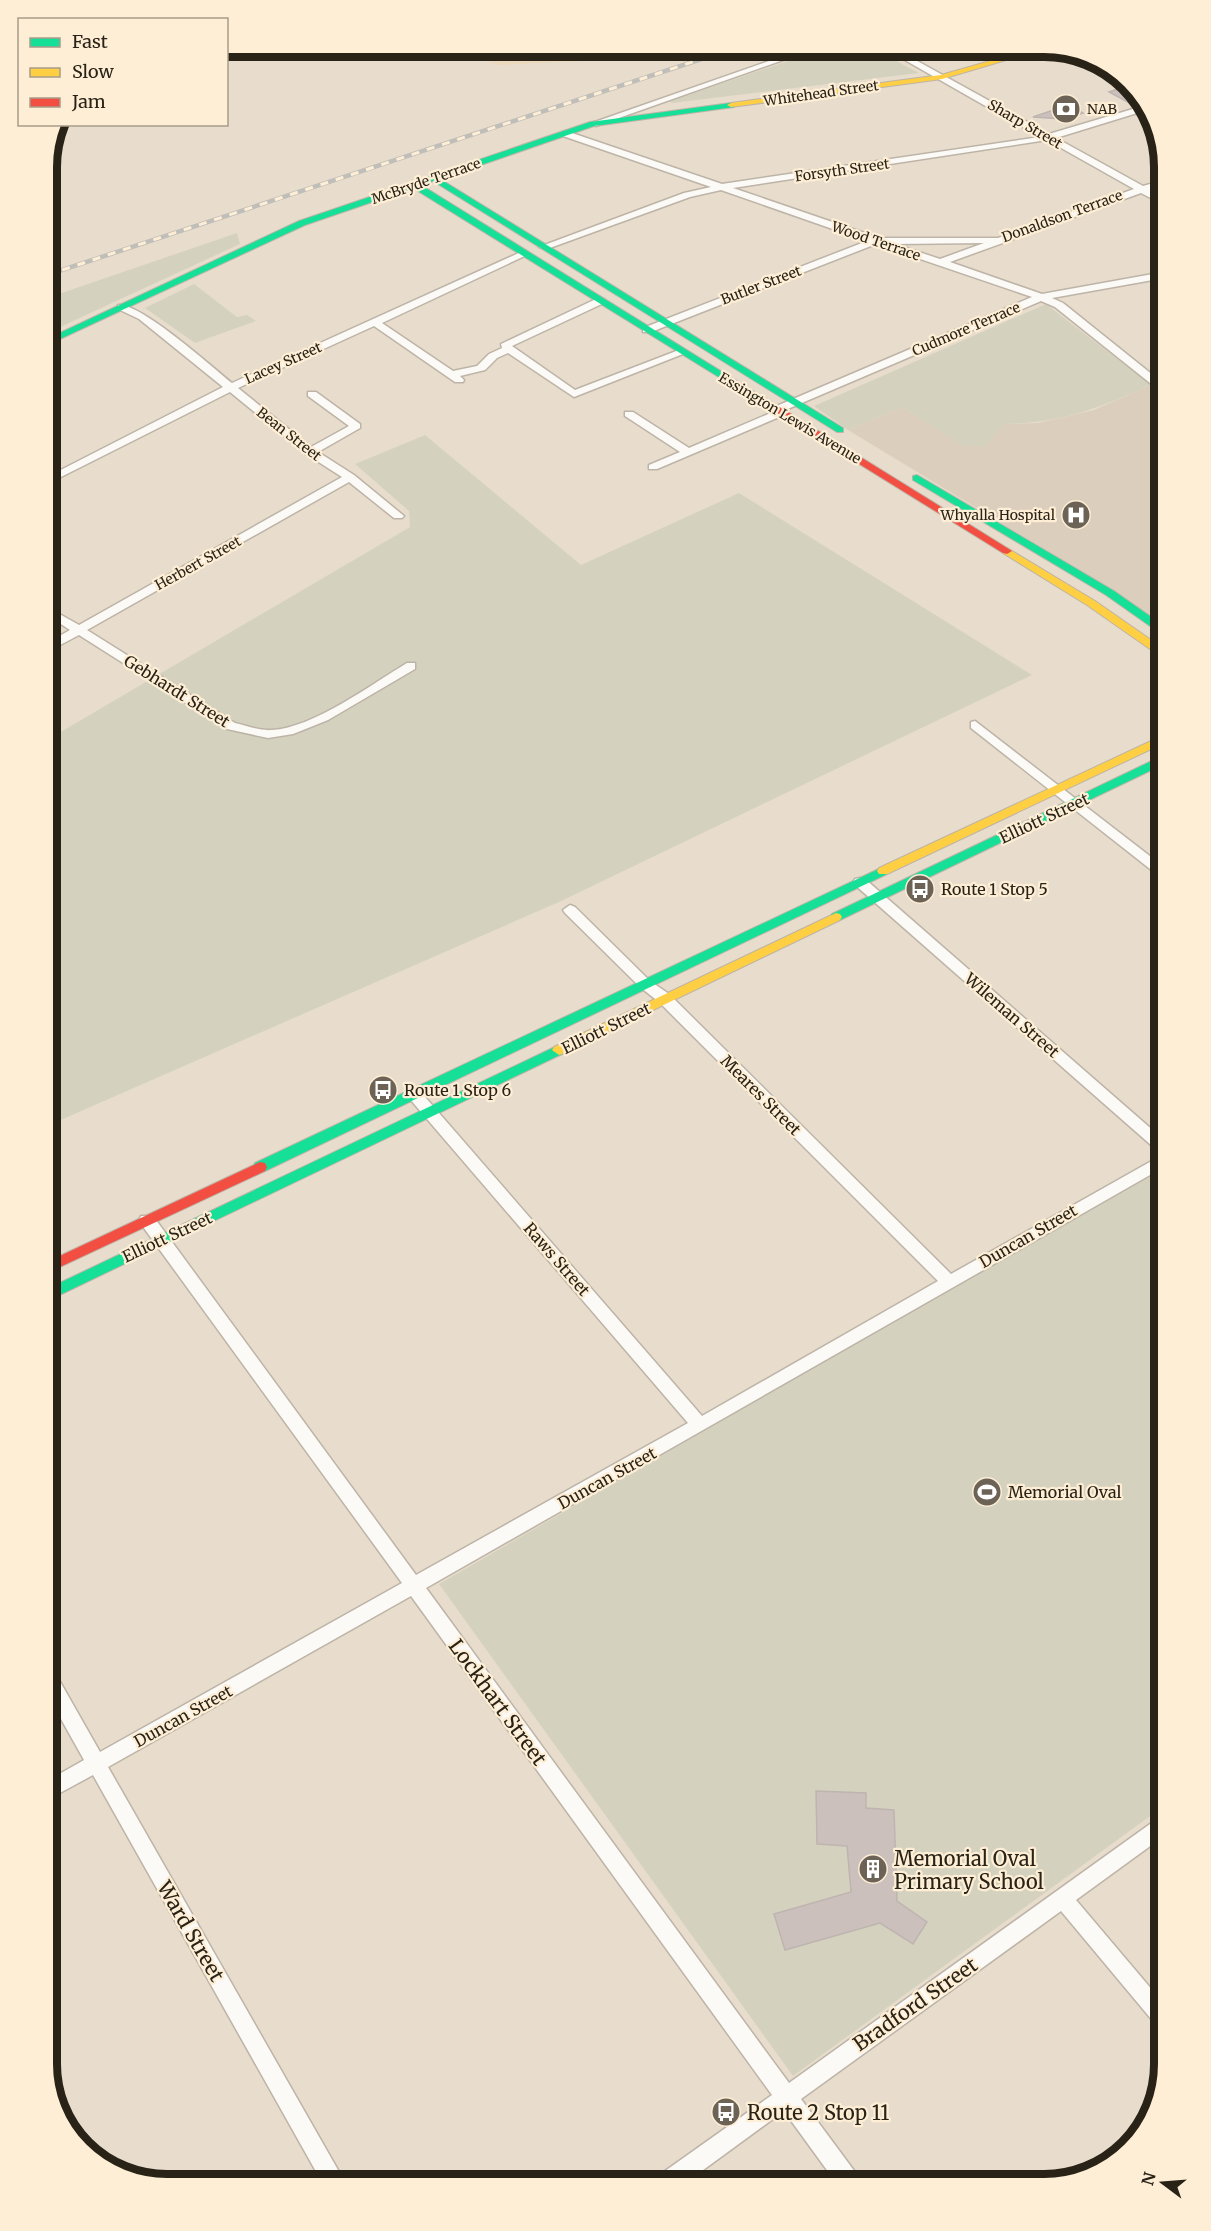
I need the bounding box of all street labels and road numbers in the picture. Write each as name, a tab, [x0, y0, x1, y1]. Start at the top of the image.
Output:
street label: Whitehead Street	[761, 76, 880, 110]
street label: Sharp Street	[984, 95, 1066, 153]
street label: McBryde Terrace	[369, 154, 483, 208]
street label: Forsyth Street	[794, 154, 891, 186]
street label: Donaldson Terrace	[999, 186, 1125, 246]
street label: Wood Terrace	[828, 217, 923, 265]
street label: Butler Street	[718, 261, 804, 309]
street label: Cudmore Terrace	[909, 298, 1023, 360]
street label: Lacey Street	[242, 338, 325, 388]
street label: Essington Lewis Avenue	[716, 368, 864, 468]
street label: Bean Street	[253, 403, 325, 465]
street label: Herbert Street	[152, 532, 245, 594]
street label: Gebhardt Street	[120, 650, 234, 732]
street label: Elliott Street	[996, 788, 1093, 848]
street label: Wileman Street	[960, 968, 1064, 1062]
street label: Elliott Street	[558, 997, 655, 1058]
street label: Meares Street	[717, 1051, 806, 1140]
street label: Duncan Street	[976, 1200, 1081, 1272]
street label: Elliott Street	[119, 1207, 216, 1267]
street label: Raws Street	[520, 1218, 595, 1300]
street label: Duncan Street	[554, 1442, 660, 1513]
street label: Lockhart Street	[444, 1634, 552, 1770]
street label: Duncan Street	[130, 1680, 236, 1751]
street label: Ward Street	[152, 1875, 230, 1986]
street label: Bradford Street	[848, 1952, 982, 2056]

